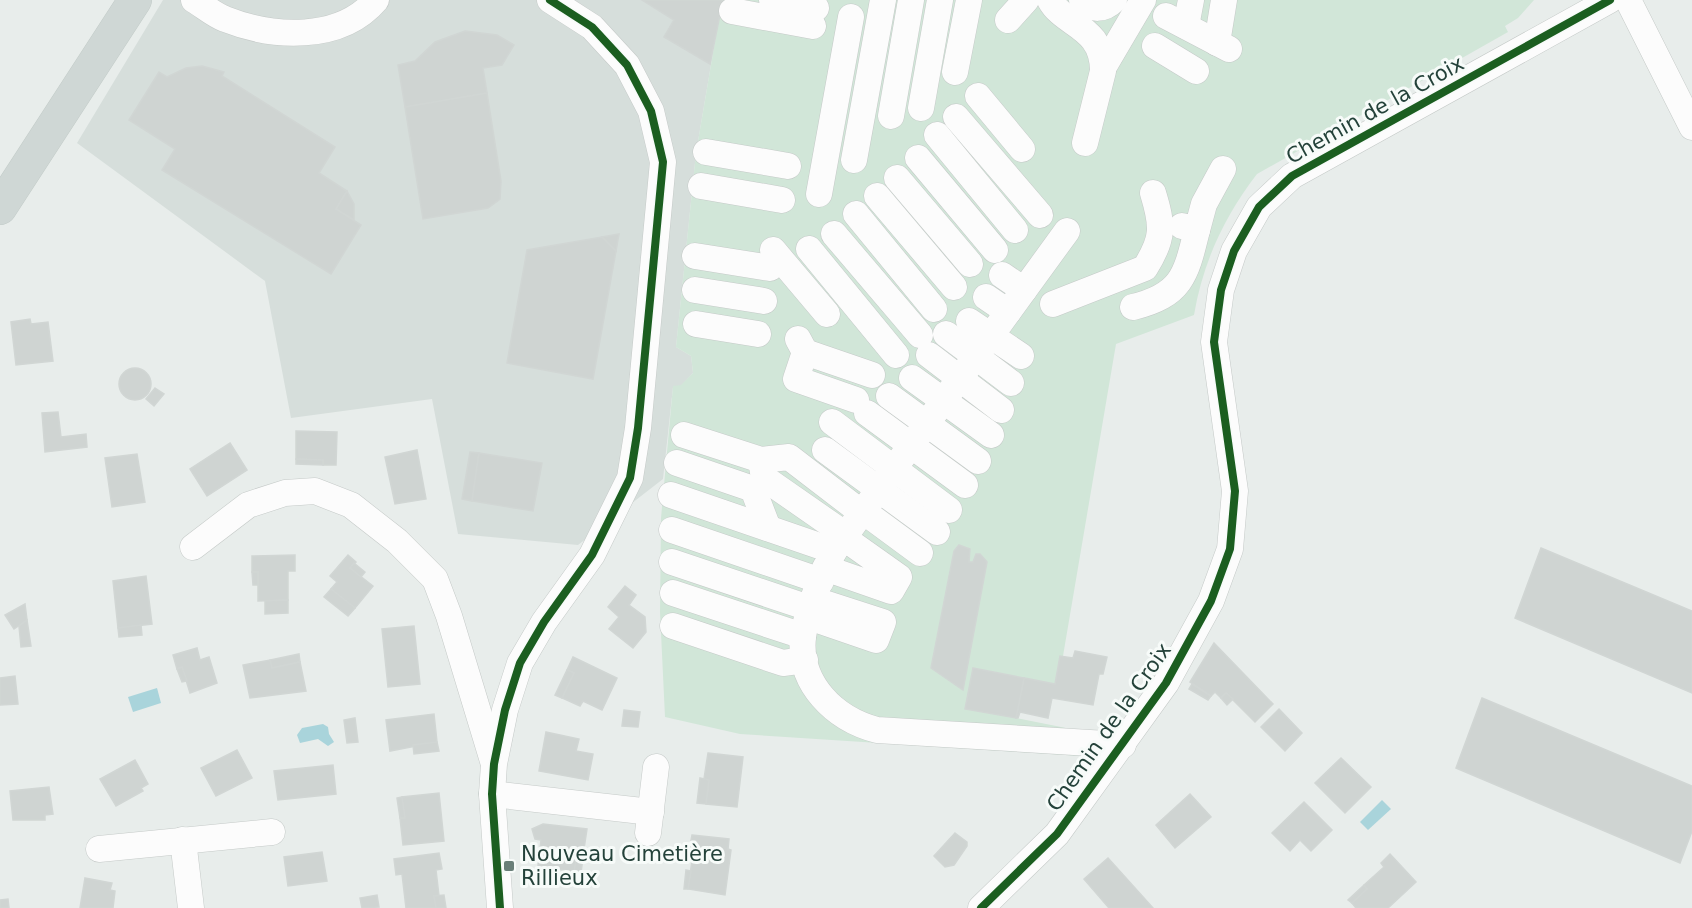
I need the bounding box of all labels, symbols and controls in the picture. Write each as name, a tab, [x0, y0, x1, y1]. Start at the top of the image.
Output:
street label: Chemin de la Croix	[1282, 51, 1468, 169]
street label: Chemin de la Croix	[1042, 638, 1176, 816]
place label: Nouveau Cimetière Rillieux	[521, 842, 723, 890]
marker: Nouveau Cimetière Rillieux	[502, 859, 516, 873]

